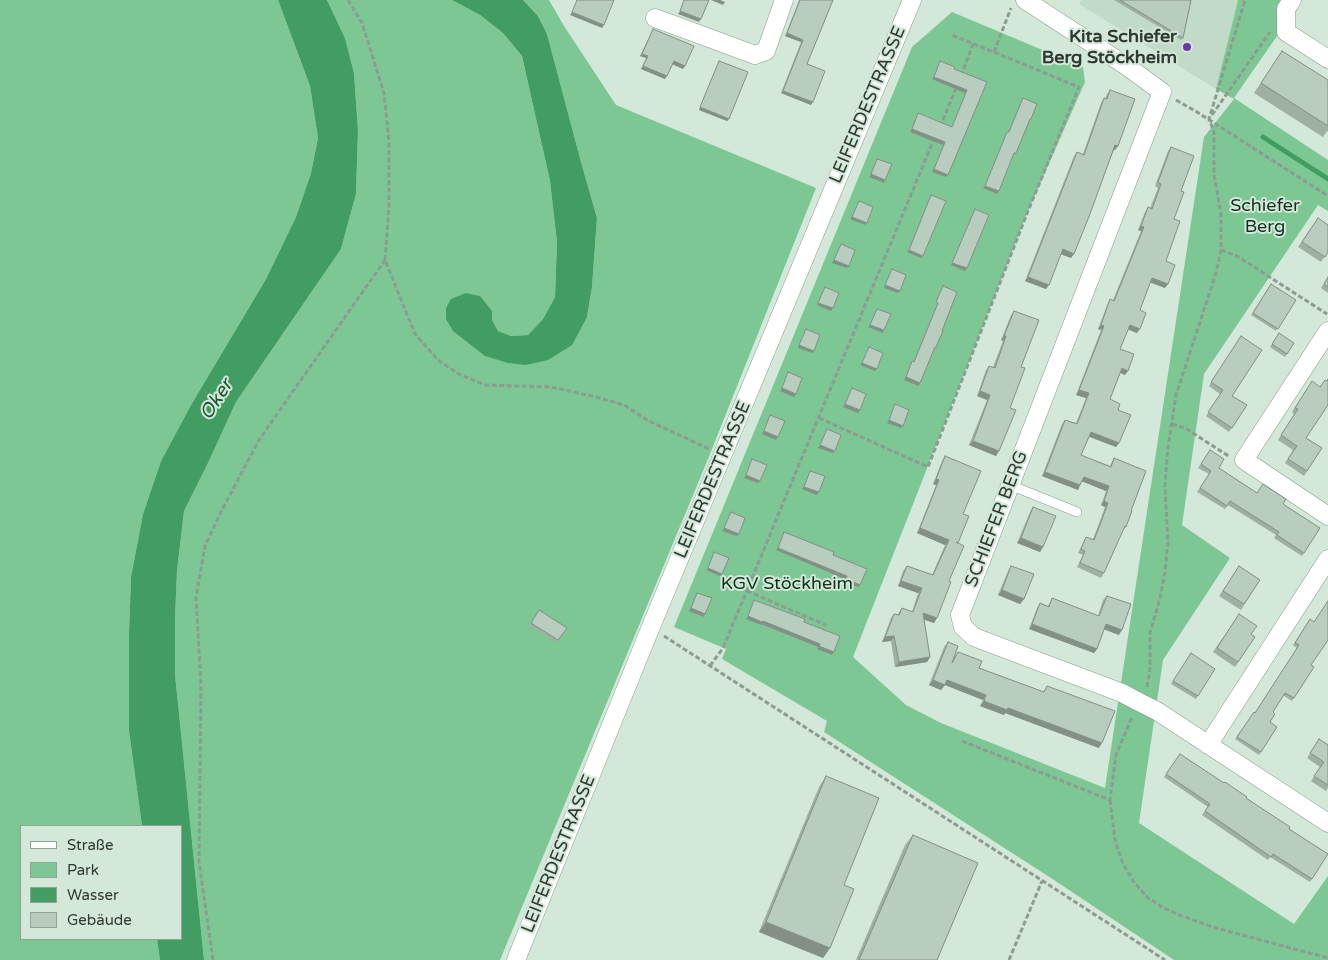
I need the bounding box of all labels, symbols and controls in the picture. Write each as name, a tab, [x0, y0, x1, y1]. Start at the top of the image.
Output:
street label: LEIFERDESTRASSE	[825, 23, 911, 187]
place label: Kita Schiefer Berg Stöckheim	[1042, 26, 1177, 68]
marker: Kita Schiefer Berg Stöckheim	[1181, 41, 1193, 53]
park label: Schiefer Berg	[1230, 195, 1300, 238]
water label: Oker	[196, 376, 238, 424]
street label: LEIFERDESTRASSE	[670, 398, 756, 562]
street label: SCHIEFER BERG	[961, 448, 1033, 590]
park label: KGV Stöckheim	[721, 573, 853, 595]
street label: LEIFERDESTRASSE	[517, 772, 601, 936]
legend	[20, 825, 182, 940]
text: Straße	[67, 836, 113, 854]
text: Park	[67, 861, 99, 879]
text: Wasser	[67, 886, 119, 904]
text: Gebäude	[67, 911, 132, 929]

